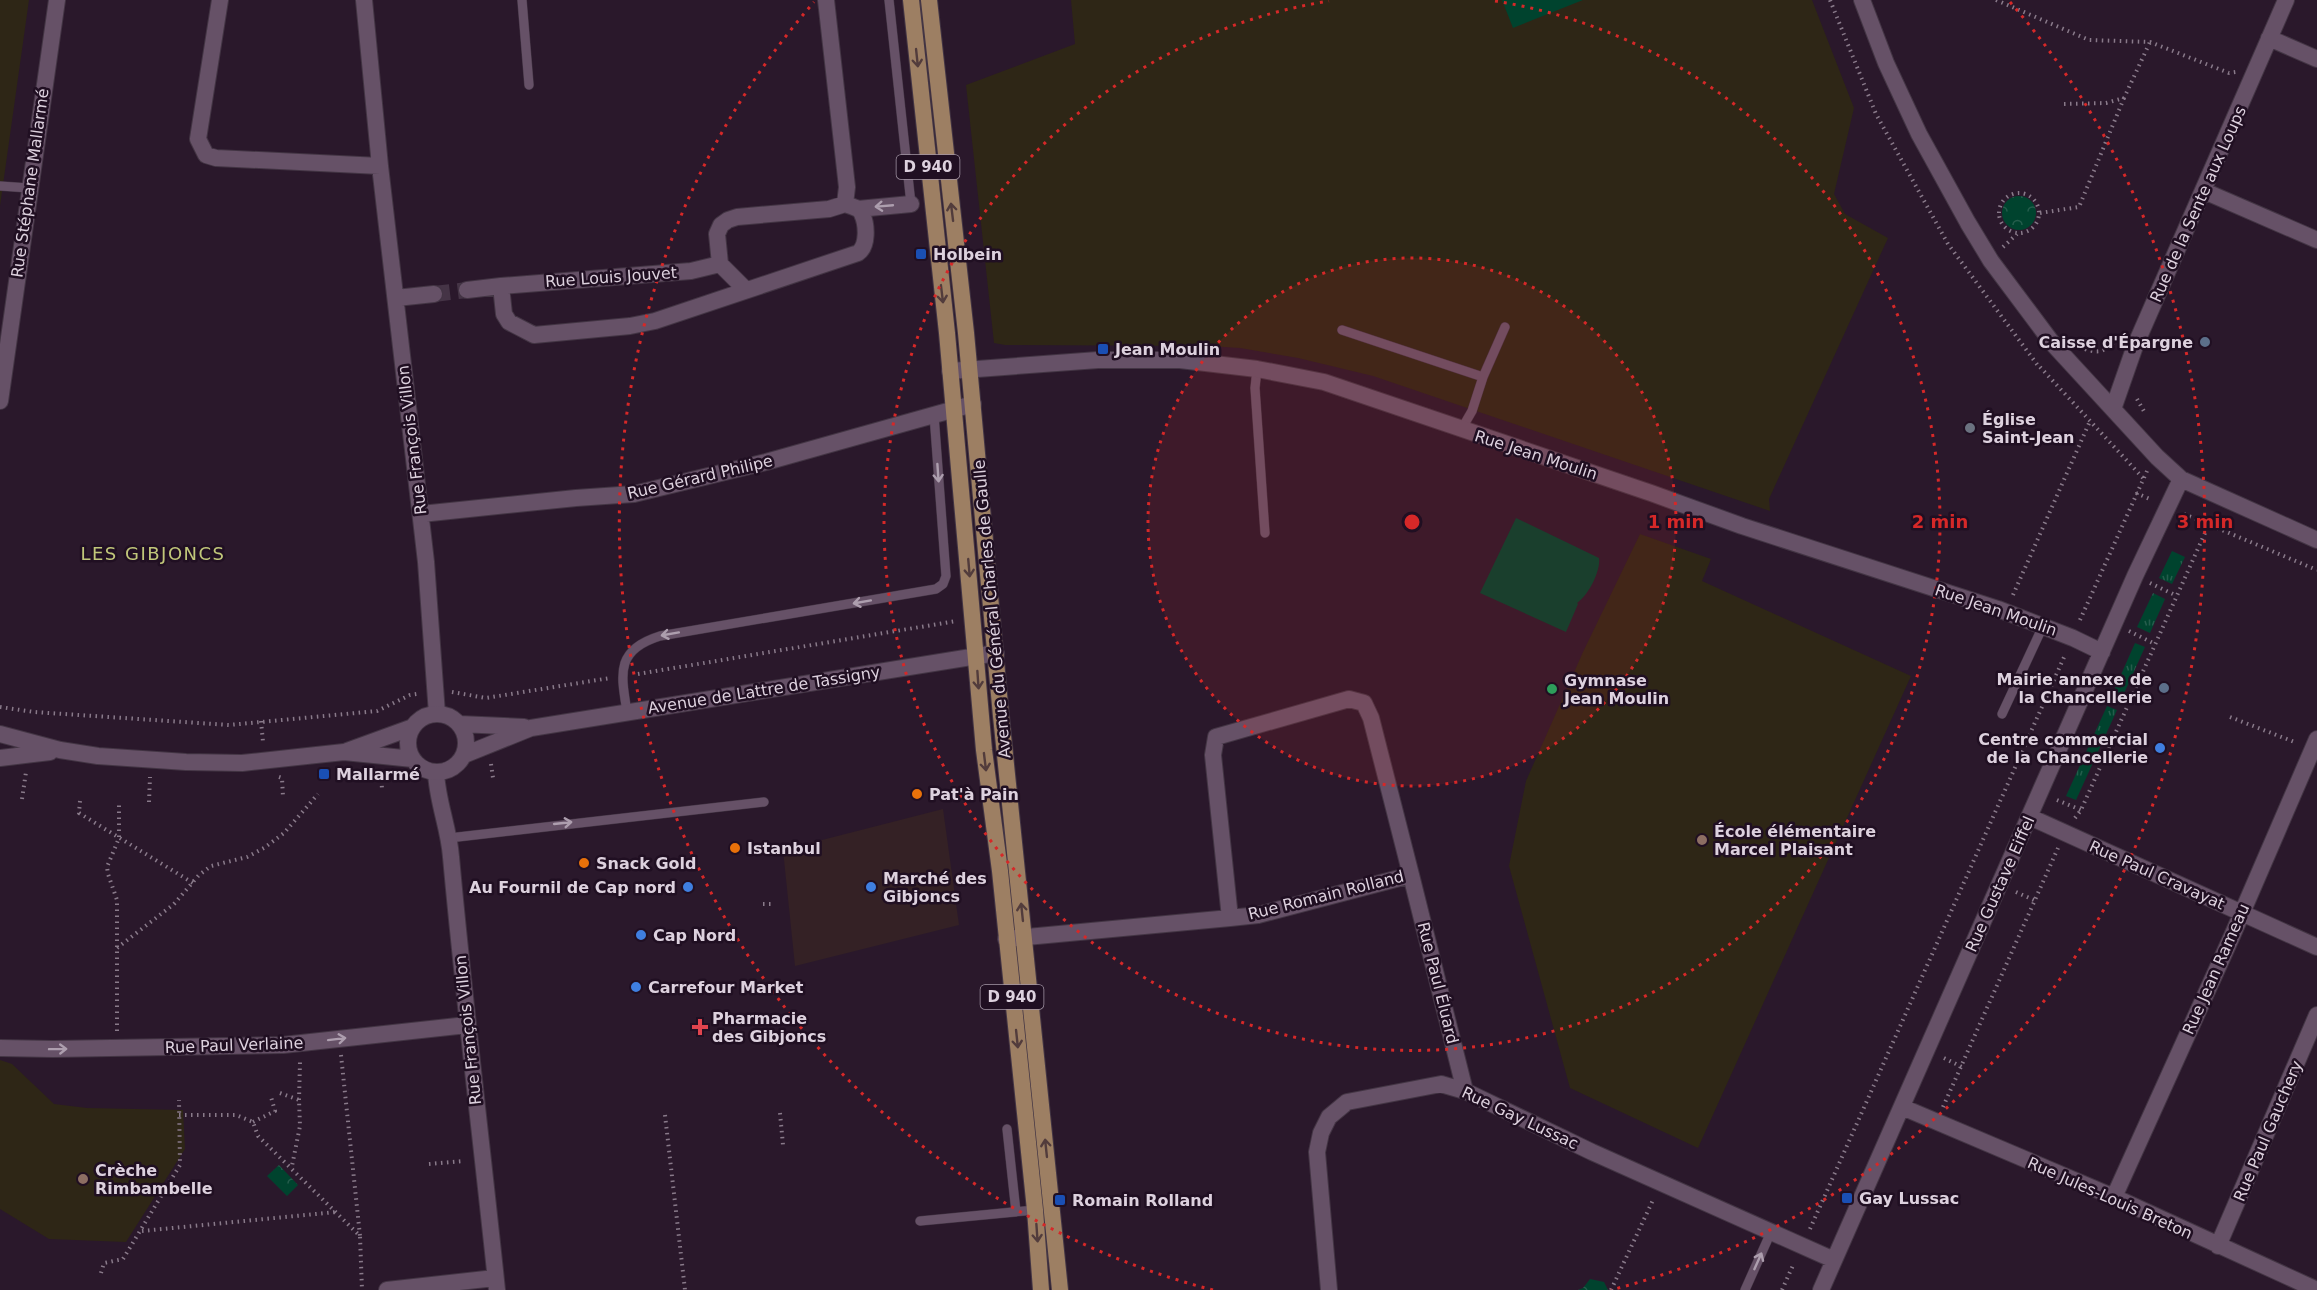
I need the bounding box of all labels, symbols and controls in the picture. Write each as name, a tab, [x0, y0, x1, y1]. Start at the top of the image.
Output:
one-way arrow	[912, 48, 923, 68]
street label: Rue Stéphane Mallarmé	[7, 87, 53, 279]
street label: Rue de la Sente aux Loups	[2146, 103, 2250, 305]
road number: D 940	[896, 155, 960, 179]
one-way arrow	[875, 201, 895, 212]
one-way arrow	[946, 203, 957, 222]
place label: Holbein	[933, 245, 1002, 264]
marker: Holbein	[914, 247, 928, 261]
street label: Rue Louis Jouvet	[544, 263, 678, 291]
one-way arrow	[937, 283, 948, 303]
place label: Caisse d'Épargne	[2038, 333, 2193, 352]
marker: Caisse d'Épargne	[2198, 335, 2212, 349]
place label: Jean Moulin	[1114, 340, 1220, 359]
marker: Jean Moulin	[1096, 342, 1110, 356]
street label: Rue François Villon	[393, 364, 431, 516]
place label: Église Saint-Jean	[1982, 410, 2074, 447]
marker: Église Saint-Jean	[1963, 421, 1977, 435]
street label: Rue Jean Moulin	[1472, 426, 1600, 484]
street label: Rue Gérard Philipe	[625, 451, 775, 503]
street label: Avenue du Général Charles de Gaulle	[969, 459, 1015, 759]
one-way arrow	[933, 463, 944, 483]
text: 1 min	[1648, 511, 1704, 532]
text: 2 min	[1912, 511, 1968, 532]
text: 3 min	[2177, 511, 2233, 532]
centre of rings	[1402, 512, 1422, 532]
district label: LES GIBJONCS	[80, 543, 226, 564]
one-way arrow	[964, 558, 975, 578]
street label: Rue Jean Moulin	[1932, 580, 2060, 640]
one-way arrow	[853, 596, 873, 607]
one-way arrow	[661, 629, 681, 640]
street label: Avenue de Lattre de Tassigny	[646, 662, 882, 718]
one-way arrow	[973, 670, 984, 690]
place label: Mairie annexe de la Chancellerie	[1997, 670, 2152, 707]
place label: Gymnase Jean Moulin	[1563, 671, 1669, 708]
marker: Mairie annexe de la Chancellerie	[2157, 681, 2171, 695]
marker: Gymnase Jean Moulin	[1545, 682, 1559, 696]
place label: Centre commercial de la Chancellerie	[1978, 730, 2148, 767]
marker: Centre commercial de la Chancellerie	[2153, 741, 2167, 755]
one-way arrow	[980, 752, 991, 771]
place label: Mallarmé	[336, 765, 420, 784]
marker: Mallarmé	[317, 767, 331, 781]
place label: Pat'à Pain	[929, 785, 1019, 804]
marker: Pat'à Pain	[910, 787, 924, 801]
street label: Rue Gustave Eiffel	[1961, 813, 2039, 955]
one-way arrow	[552, 818, 572, 829]
place label: École élémentaire Marcel Plaisant	[1714, 822, 1876, 859]
marker: École élémentaire Marcel Plaisant	[1695, 833, 1709, 847]
street label: Rue Paul Cravayat	[2086, 837, 2228, 913]
place label: Istanbul	[747, 839, 821, 858]
marker: Istanbul	[728, 841, 742, 855]
place label: Snack Gold	[596, 854, 696, 873]
marker: Snack Gold	[577, 856, 591, 870]
street label: Rue Romain Rolland	[1246, 866, 1406, 924]
place label: Marché des Gibjoncs	[883, 869, 987, 906]
place label: Au Fournil de Cap nord	[469, 878, 676, 897]
marker: Au Fournil de Cap nord	[681, 880, 695, 894]
marker: Marché des Gibjoncs	[864, 880, 878, 894]
street label: Rue Jean Rameau	[2179, 901, 2253, 1037]
one-way arrow	[1016, 903, 1027, 923]
street label: Rue Paul Éluard	[1414, 920, 1462, 1046]
place label: Cap Nord	[653, 926, 736, 945]
marker: Cap Nord	[634, 928, 648, 942]
street label: Rue François Villon	[451, 954, 485, 1106]
place label: Carrefour Market	[648, 978, 804, 997]
marker: Carrefour Market	[629, 980, 643, 994]
road number: D 940	[980, 985, 1044, 1009]
place label: Pharmacie des Gibjoncs	[712, 1009, 826, 1046]
marker: Pharmacie des Gibjoncs	[693, 1020, 707, 1034]
one-way arrow	[1012, 1029, 1023, 1049]
street label: Rue Paul Verlaine	[164, 1033, 304, 1057]
one-way arrow	[327, 1034, 347, 1045]
one-way arrow	[48, 1043, 68, 1055]
street label: Rue Paul Gauchery	[2230, 1058, 2306, 1204]
street label: Rue Gay Lussac	[1459, 1083, 1581, 1153]
one-way arrow	[1040, 1139, 1051, 1159]
street label: Rue Jules-Louis Breton	[2025, 1153, 2195, 1243]
place label: Crèche Rimbambelle	[95, 1161, 213, 1198]
marker: Crèche Rimbambelle	[76, 1172, 90, 1186]
place label: Gay Lussac	[1859, 1189, 1959, 1208]
place label: Romain Rolland	[1072, 1191, 1213, 1210]
marker: Gay Lussac	[1840, 1191, 1854, 1205]
marker: Romain Rolland	[1053, 1193, 1067, 1207]
one-way arrow	[1032, 1223, 1043, 1243]
one-way arrow	[1753, 1253, 1764, 1271]

